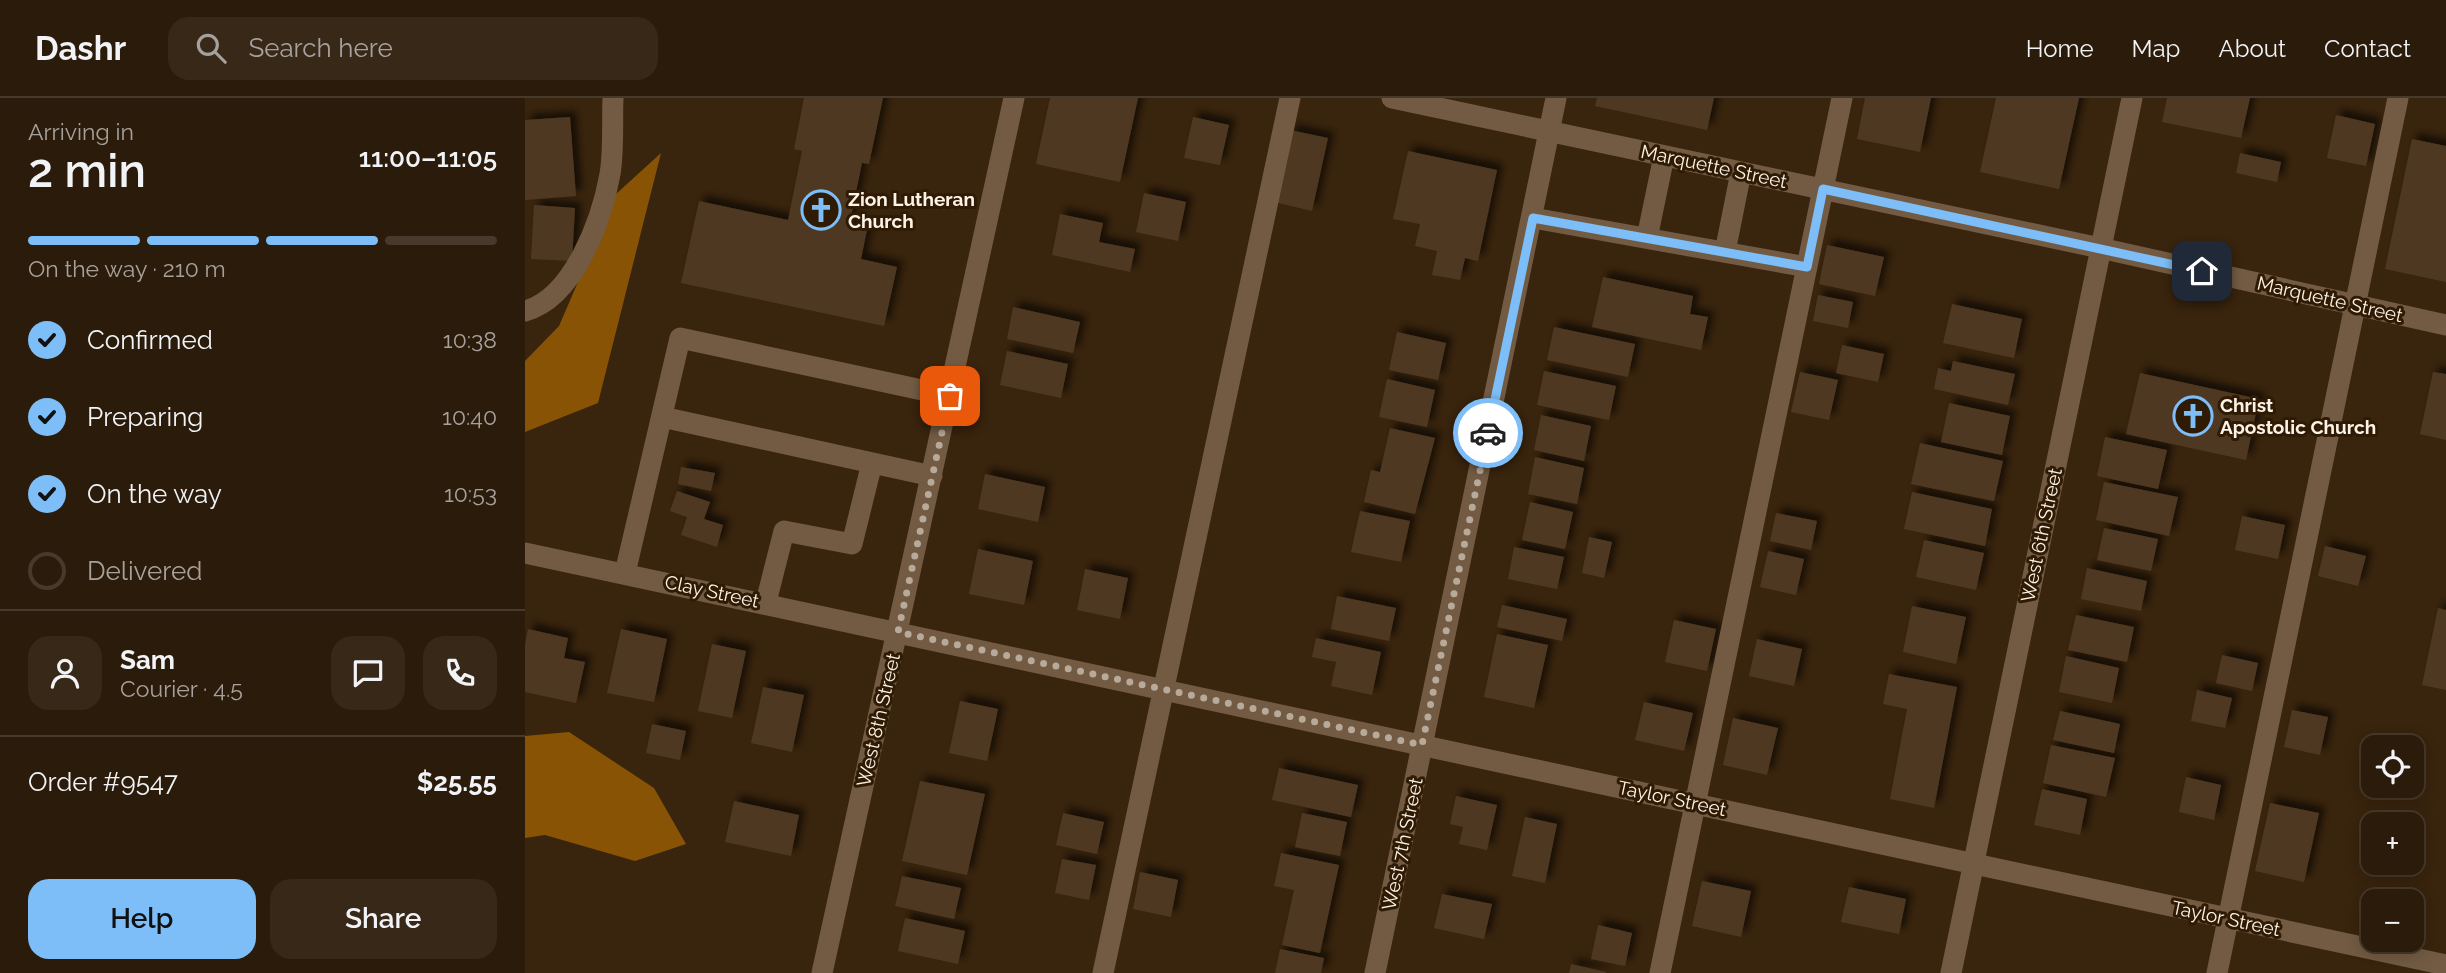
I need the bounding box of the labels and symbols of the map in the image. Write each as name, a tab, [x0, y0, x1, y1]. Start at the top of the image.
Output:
street label: Marquette Street	[1639, 140, 1790, 192]
place label: Zion Lutheran Church	[848, 188, 975, 232]
church icon: Zion Lutheran Church	[800, 189, 842, 231]
pin	[2172, 241, 2232, 301]
street label: Marquette Street	[2255, 272, 2406, 327]
pin	[920, 366, 980, 426]
place label: Christ Apostolic Church	[2220, 394, 2376, 438]
church icon: Christ Apostolic Church	[2172, 395, 2214, 437]
courier	[1453, 398, 1523, 468]
street label: West 6th Street	[2016, 465, 2066, 604]
street label: Clay Street	[663, 570, 762, 612]
street label: West 8th Street	[852, 650, 904, 789]
street label: West 7th Street	[1377, 775, 1427, 912]
street label: Taylor Street	[1616, 776, 1729, 820]
street label: Taylor Street	[2170, 896, 2283, 940]

